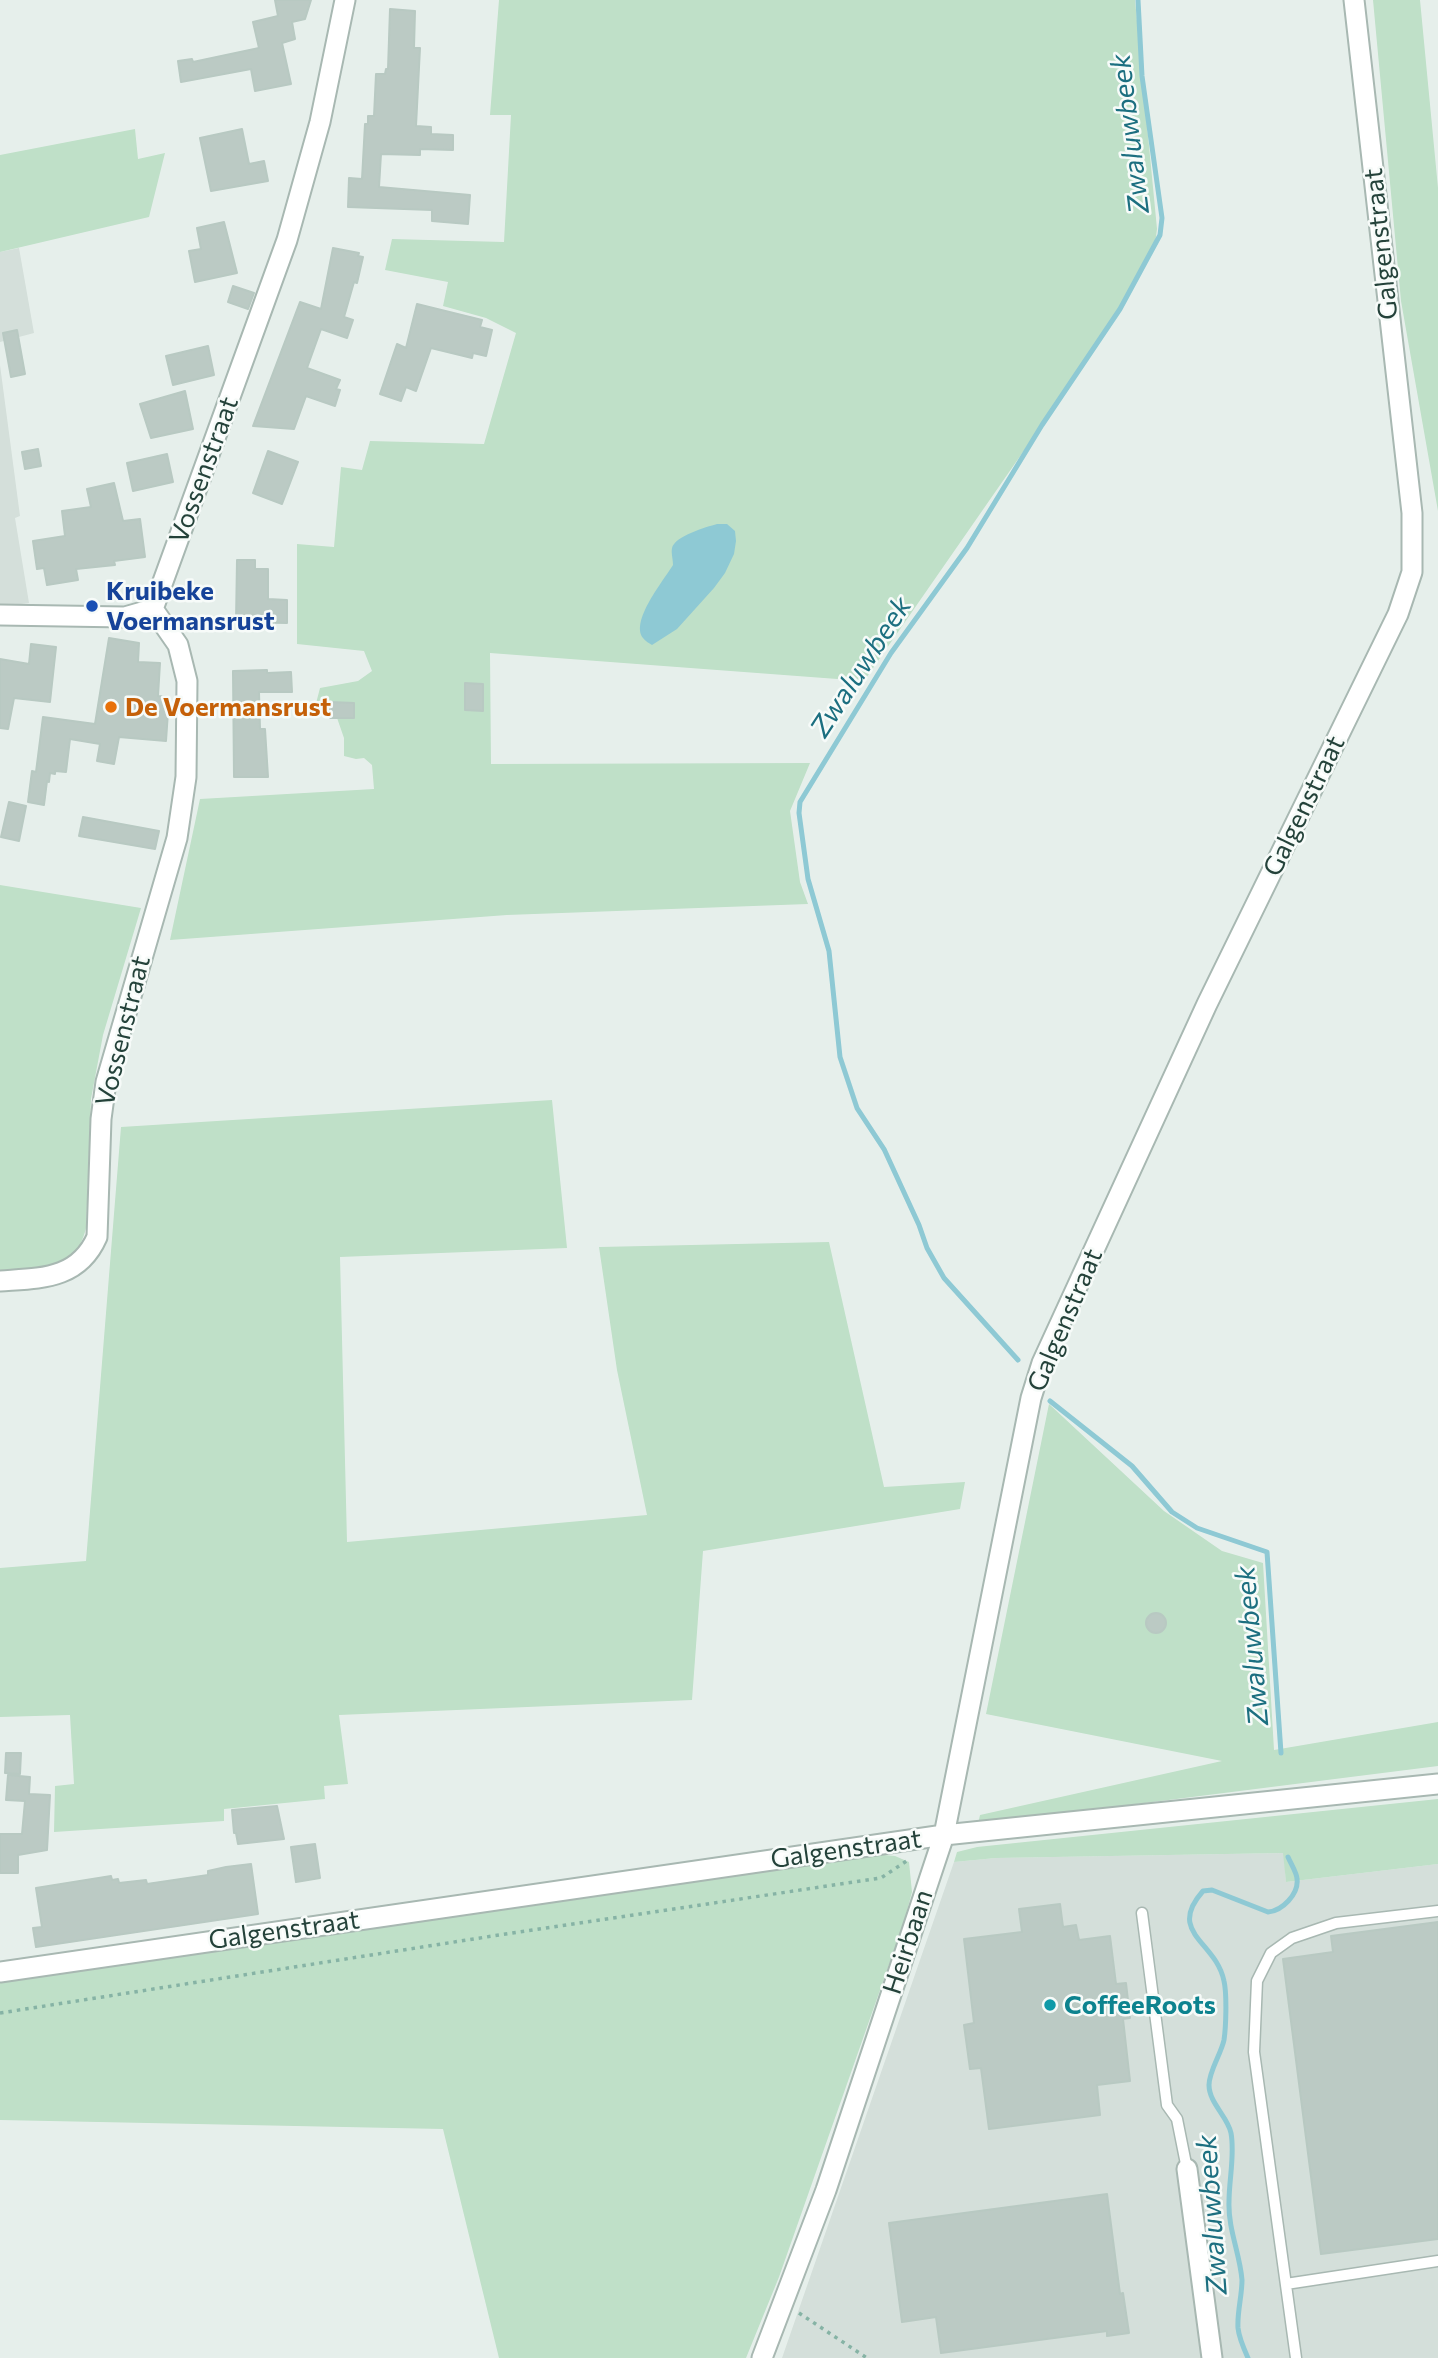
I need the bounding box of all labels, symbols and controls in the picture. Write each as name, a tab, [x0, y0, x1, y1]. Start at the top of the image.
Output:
water label: Zwaluwbeek	[1104, 52, 1156, 216]
street label: Galgenstraat	[1358, 167, 1404, 321]
street label: Vossenstraat	[163, 392, 245, 548]
place label: Kruibeke Voermansrust	[106, 575, 275, 636]
water label: Zwaluwbeek	[803, 590, 919, 744]
marker: Kruibeke Voermansrust	[84, 598, 100, 614]
place label: De Voermansrust	[125, 691, 331, 723]
marker: De Voermansrust	[103, 699, 119, 715]
street label: Galgenstraat	[1257, 731, 1351, 881]
street label: Vossenstraat	[89, 953, 157, 1109]
street label: Galgenstraat	[1021, 1244, 1109, 1396]
water label: Zwaluwbeek	[1228, 1564, 1276, 1728]
street label: Galgenstraat	[769, 1823, 923, 1875]
street label: Heirbaan	[877, 1886, 939, 1998]
street label: Galgenstraat	[207, 1904, 361, 1956]
place label: CoffeeRoots	[1064, 1989, 1216, 2021]
marker: CoffeeRoots	[1042, 1997, 1058, 2013]
water label: Zwaluwbeek	[1190, 2134, 1234, 2296]

